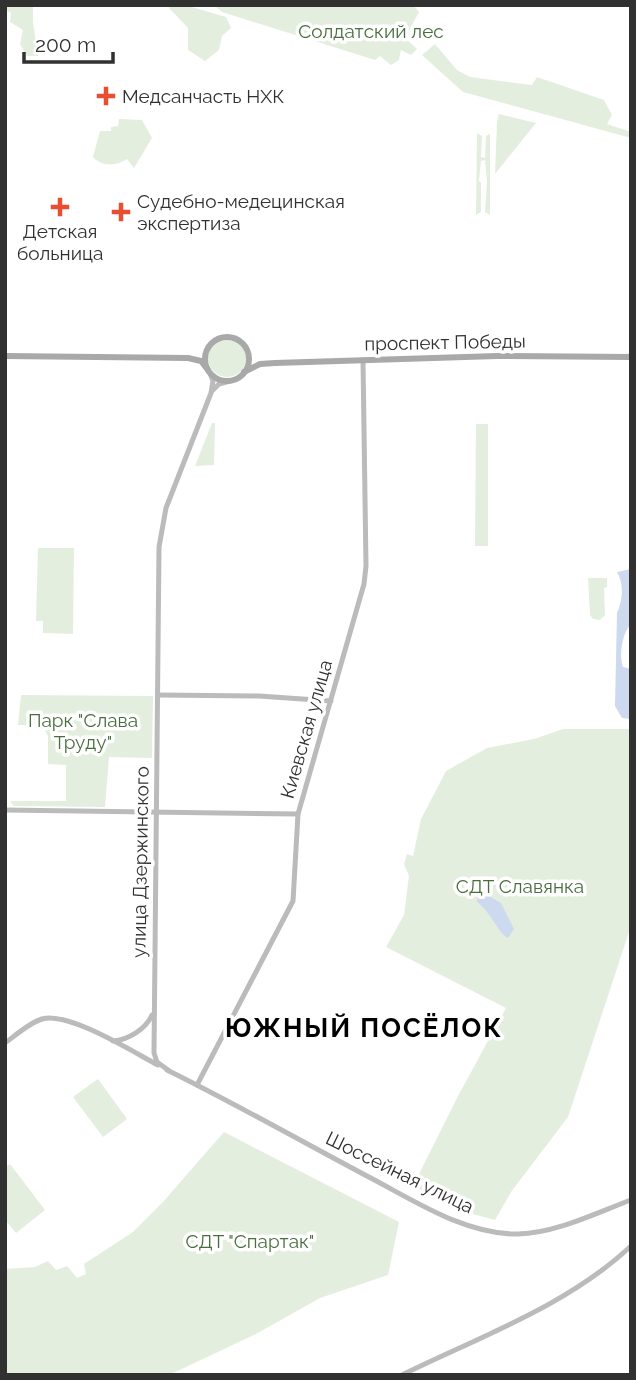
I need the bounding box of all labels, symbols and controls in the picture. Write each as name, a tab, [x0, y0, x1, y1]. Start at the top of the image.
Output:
park label: Солдатский лес	[298, 20, 444, 42]
scale bar	[24, 21, 114, 65]
text: 200 m	[35, 32, 96, 57]
place label: Медсанчасть НХК	[122, 85, 284, 107]
marker: Медсанчасть НХК	[96, 86, 116, 106]
place label: Судебно-медецинская экспертиза	[137, 190, 345, 234]
marker: Детская больница	[50, 197, 70, 217]
marker: Судебно-медецинская экспертиза	[111, 202, 131, 222]
place label: Детская больница	[17, 220, 103, 264]
street label: проспект Победы	[364, 330, 526, 354]
street label: Киевская улица	[276, 657, 336, 801]
park label: Парк "Слава Труду"	[28, 709, 138, 753]
street label: улица Дзержинского	[127, 766, 153, 958]
park label: СДТ Славянка	[456, 875, 584, 897]
district label: ЮЖНЫЙ ПОСЁЛОК	[225, 1013, 503, 1043]
street label: Шоссейная улица	[322, 1127, 478, 1217]
park label: СДТ "Спартак"	[186, 1230, 314, 1252]

